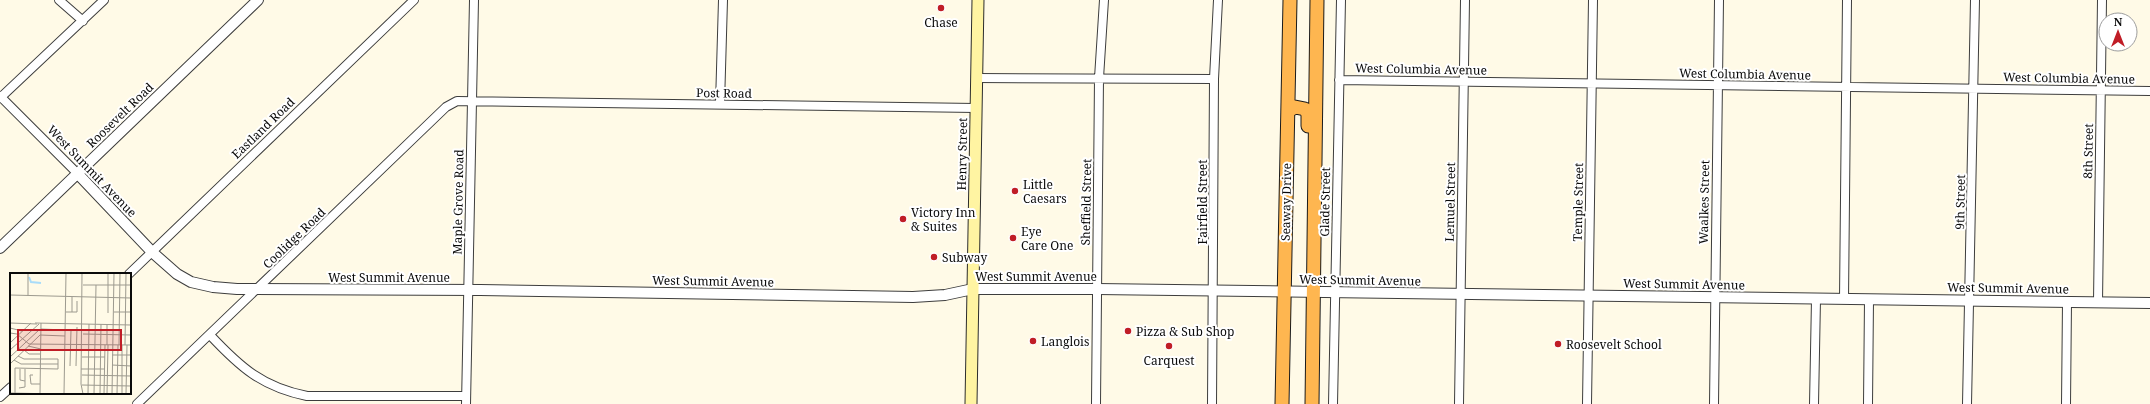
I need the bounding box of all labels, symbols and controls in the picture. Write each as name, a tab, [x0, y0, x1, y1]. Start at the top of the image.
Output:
marker: Chase	[936, 3, 946, 13]
north arrow	[2098, 12, 2138, 52]
place label: Chase	[924, 14, 958, 31]
text: N	[2114, 14, 2123, 29]
street label: West Columbia Avenue	[1355, 59, 1487, 79]
street label: West Columbia Avenue	[1679, 64, 1811, 84]
street label: West Columbia Avenue	[2003, 68, 2135, 88]
street label: Roosevelt Road	[83, 78, 158, 151]
street label: Post Road	[696, 84, 753, 102]
street label: Eastland Road	[228, 93, 299, 162]
street label: Henry Street	[953, 118, 971, 190]
street label: West Summit Avenue	[44, 121, 140, 221]
street label: 8th Street	[2079, 123, 2097, 179]
street label: Maple Grove Road	[449, 149, 467, 255]
street label: Sheffield Street	[1077, 159, 1095, 245]
street label: Fairfield Street	[1194, 160, 1211, 244]
street label: Waalkes Street	[1695, 160, 1713, 244]
street label: Lemuel Street	[1441, 162, 1459, 242]
street label: Seaway Drive	[1277, 163, 1295, 241]
street label: Temple Street	[1569, 163, 1587, 241]
street label: Glade Street	[1316, 167, 1334, 237]
street label: 9th Street	[1951, 174, 1969, 230]
place label: Little Caesars	[1023, 176, 1067, 207]
marker: Little Caesars	[1010, 186, 1020, 196]
street label: Coolidge Road	[259, 203, 330, 272]
place label: Victory Inn & Suites	[911, 204, 976, 235]
marker: Victory Inn & Suites	[898, 214, 908, 224]
place label: Eye Care One	[1021, 223, 1073, 254]
marker: Eye Care One	[1008, 233, 1018, 243]
place label: Subway	[942, 249, 987, 266]
marker: Subway	[929, 252, 939, 262]
street label: West Summit Avenue	[975, 268, 1097, 285]
street label: West Summit Avenue	[328, 269, 450, 286]
street label: West Summit Avenue	[1299, 270, 1421, 290]
street label: West Summit Avenue	[652, 271, 774, 291]
inset map	[10, 273, 131, 394]
street label: West Summit Avenue	[1623, 274, 1745, 294]
street label: West Summit Avenue	[1947, 278, 2069, 298]
place label: Pizza & Sub Shop	[1136, 323, 1234, 340]
marker: Pizza & Sub Shop	[1123, 326, 1133, 336]
place label: Langlois	[1041, 333, 1089, 350]
marker: Langlois	[1028, 336, 1038, 346]
place label: Roosevelt School	[1566, 336, 1662, 353]
marker: Roosevelt School	[1553, 339, 1563, 349]
marker: Carquest	[1164, 341, 1174, 351]
place label: Carquest	[1144, 352, 1194, 369]

